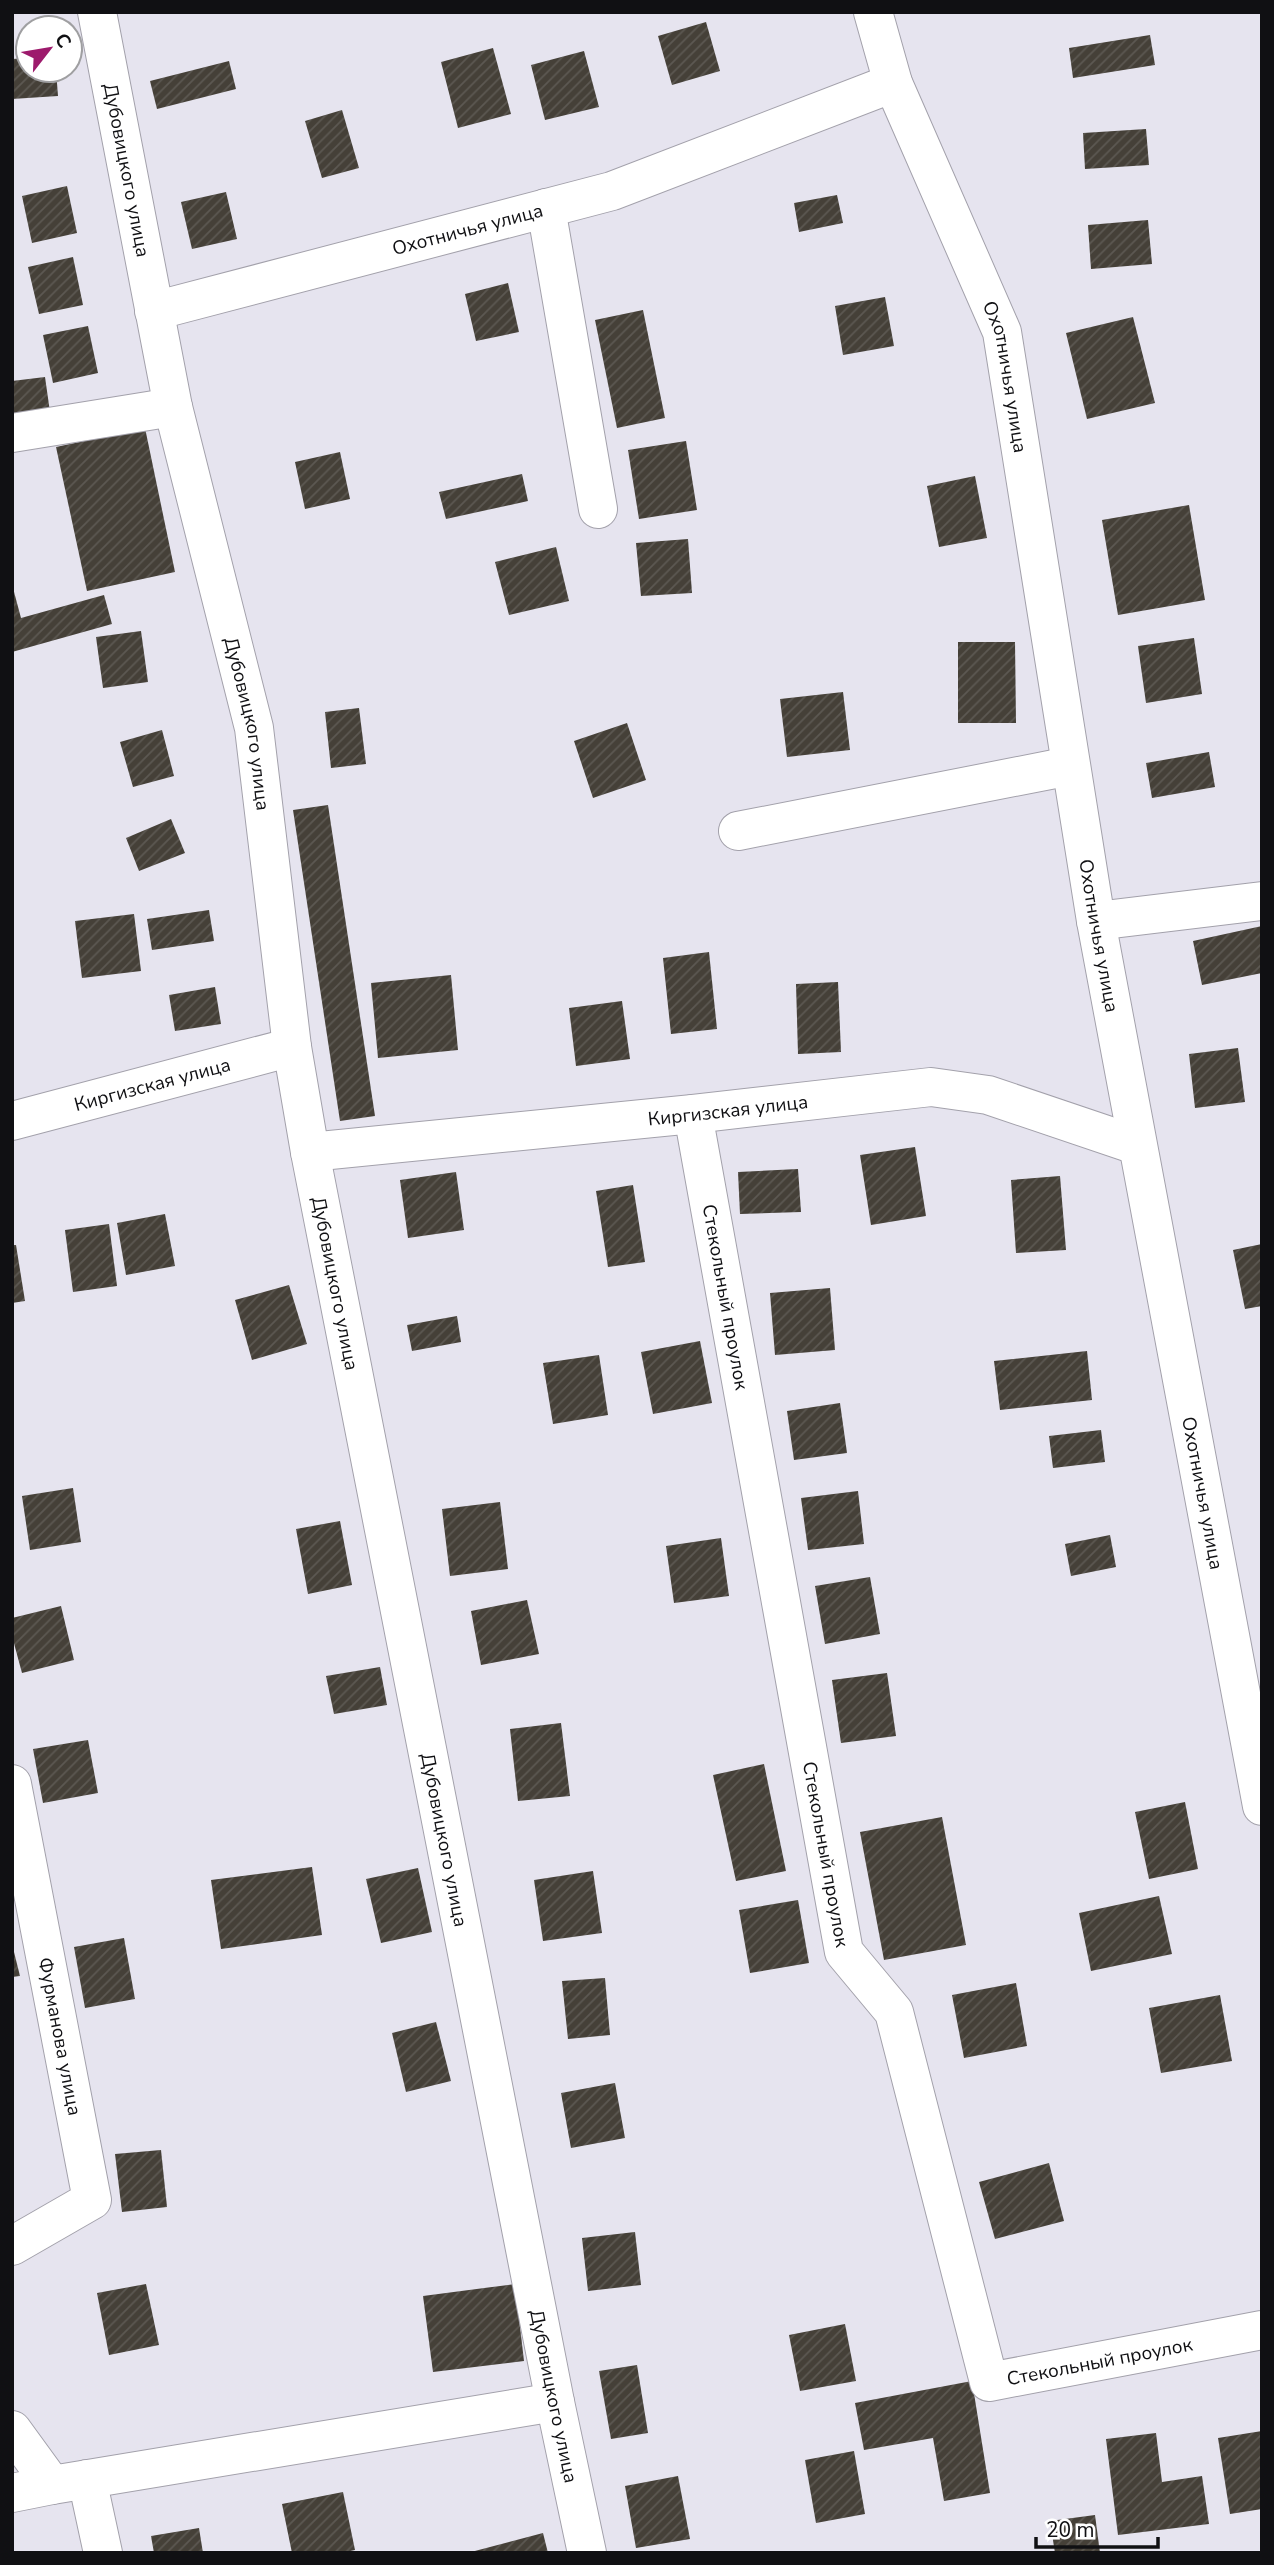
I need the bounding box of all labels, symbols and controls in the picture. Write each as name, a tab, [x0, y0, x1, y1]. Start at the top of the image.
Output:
north arrow	[14, 14, 84, 84]
text: С	[48, 29, 77, 53]
street label: Дубовицкого улица	[97, 81, 156, 259]
street label: Охотничья улица	[389, 198, 546, 262]
street label: Охотничья улица	[976, 297, 1033, 455]
street label: Дубовицкого улица	[218, 634, 276, 812]
street label: Охотничья улица	[1072, 857, 1125, 1015]
street label: Киргизская улица	[71, 1052, 234, 1118]
street label: Киргизская улица	[647, 1089, 809, 1132]
street label: Дубовицкого улица	[305, 1194, 365, 1373]
street label: Стекольный проулок	[696, 1202, 754, 1392]
street label: Охотничья улица	[1175, 1415, 1229, 1572]
street label: Дубовицкого улица	[414, 1751, 474, 1929]
street label: Стекольный проулок	[796, 1759, 855, 1949]
street label: Фурманова улица	[32, 1955, 87, 2118]
street label: Дубовицкого улица	[523, 2307, 584, 2485]
street label: Стекольный проулок	[1005, 2332, 1195, 2392]
scale bar	[1036, 2506, 1158, 2550]
text: 20 m	[1046, 2516, 1095, 2544]

